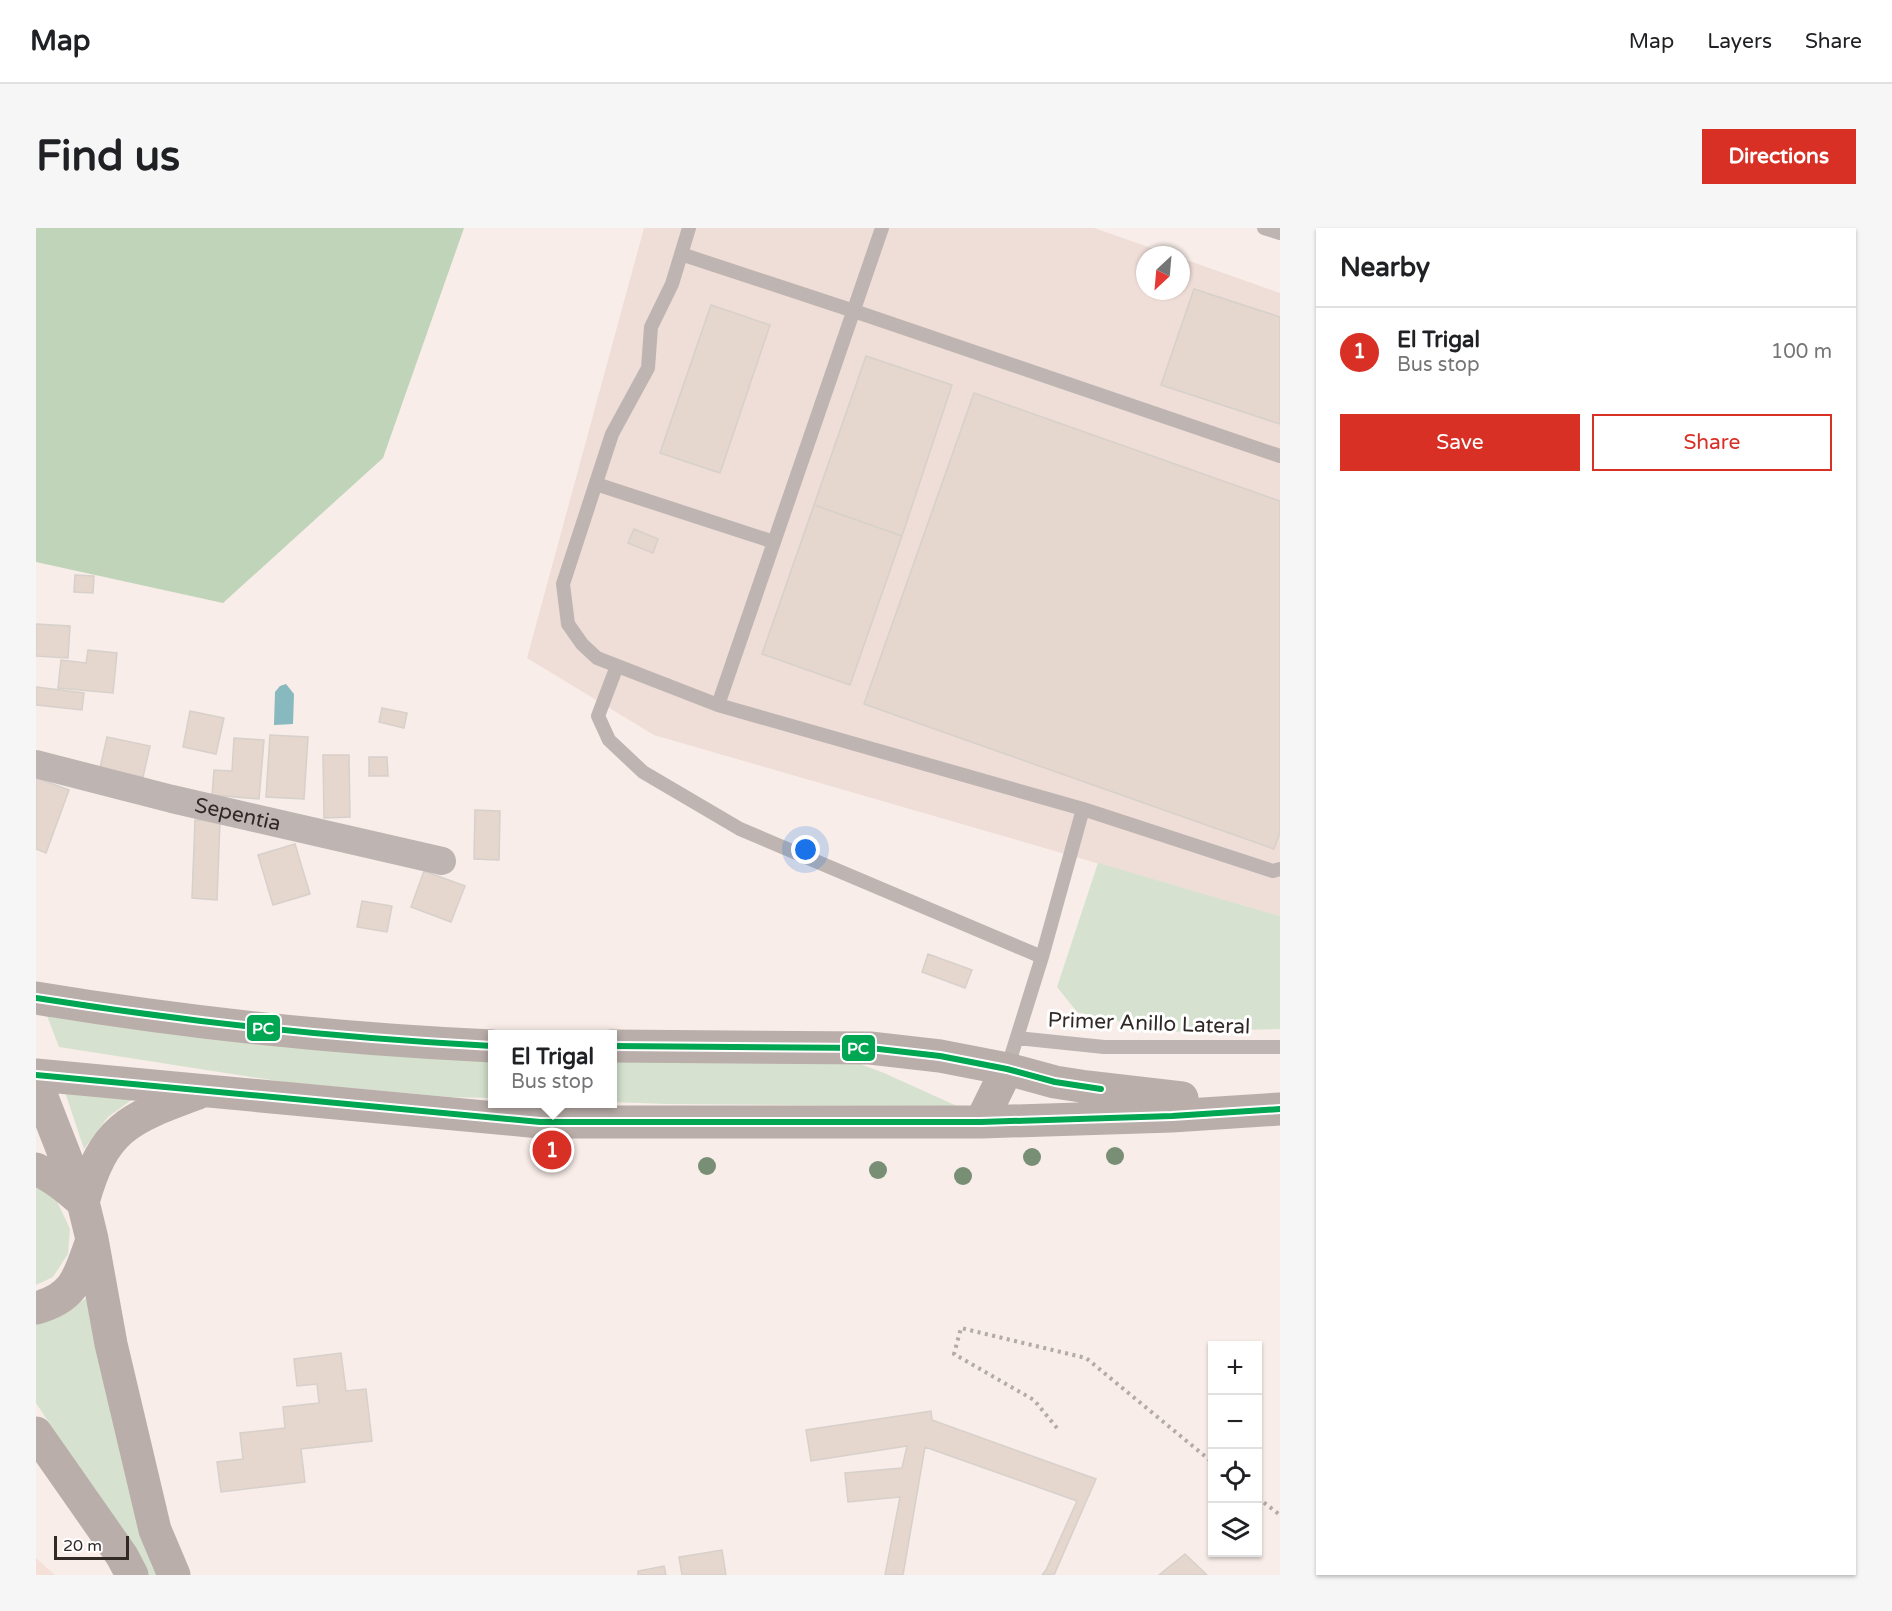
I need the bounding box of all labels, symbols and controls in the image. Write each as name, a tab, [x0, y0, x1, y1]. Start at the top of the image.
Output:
text: Map	[30, 24, 90, 58]
text: Map	[1629, 29, 1674, 54]
text: Layers	[1707, 29, 1772, 54]
text: Share	[1805, 29, 1862, 54]
button: Directions	[1702, 129, 1856, 184]
text: Find us	[36, 131, 180, 182]
north arrow	[1136, 246, 1190, 300]
text: Nearby	[1340, 252, 1430, 283]
text: El Trigal	[1397, 327, 1480, 353]
text: 1	[1353, 340, 1366, 364]
text: 100 m	[1771, 340, 1832, 364]
text: Bus stop	[1397, 353, 1480, 377]
button: Save	[1340, 414, 1580, 471]
button: Share	[1592, 414, 1832, 471]
street label: Sepentia	[192, 793, 283, 837]
your location	[791, 835, 820, 864]
street label: Primer Anillo Lateral	[1047, 1007, 1251, 1040]
line badge: PC	[246, 1014, 281, 1042]
text: PC	[252, 1019, 274, 1039]
popup	[488, 1030, 617, 1108]
line badge: PC	[841, 1034, 876, 1062]
text: PC	[847, 1039, 869, 1059]
text: El Trigal	[511, 1044, 594, 1070]
text: Bus stop	[511, 1070, 594, 1094]
pin: 1	[532, 1128, 572, 1172]
map controls	[1208, 1341, 1262, 1557]
button: +	[1208, 1341, 1262, 1395]
button: −	[1208, 1395, 1262, 1449]
button: locate	[1208, 1449, 1262, 1503]
button: layers	[1208, 1503, 1262, 1557]
scale bar	[54, 1533, 129, 1560]
text: 20 m	[63, 1536, 102, 1556]

